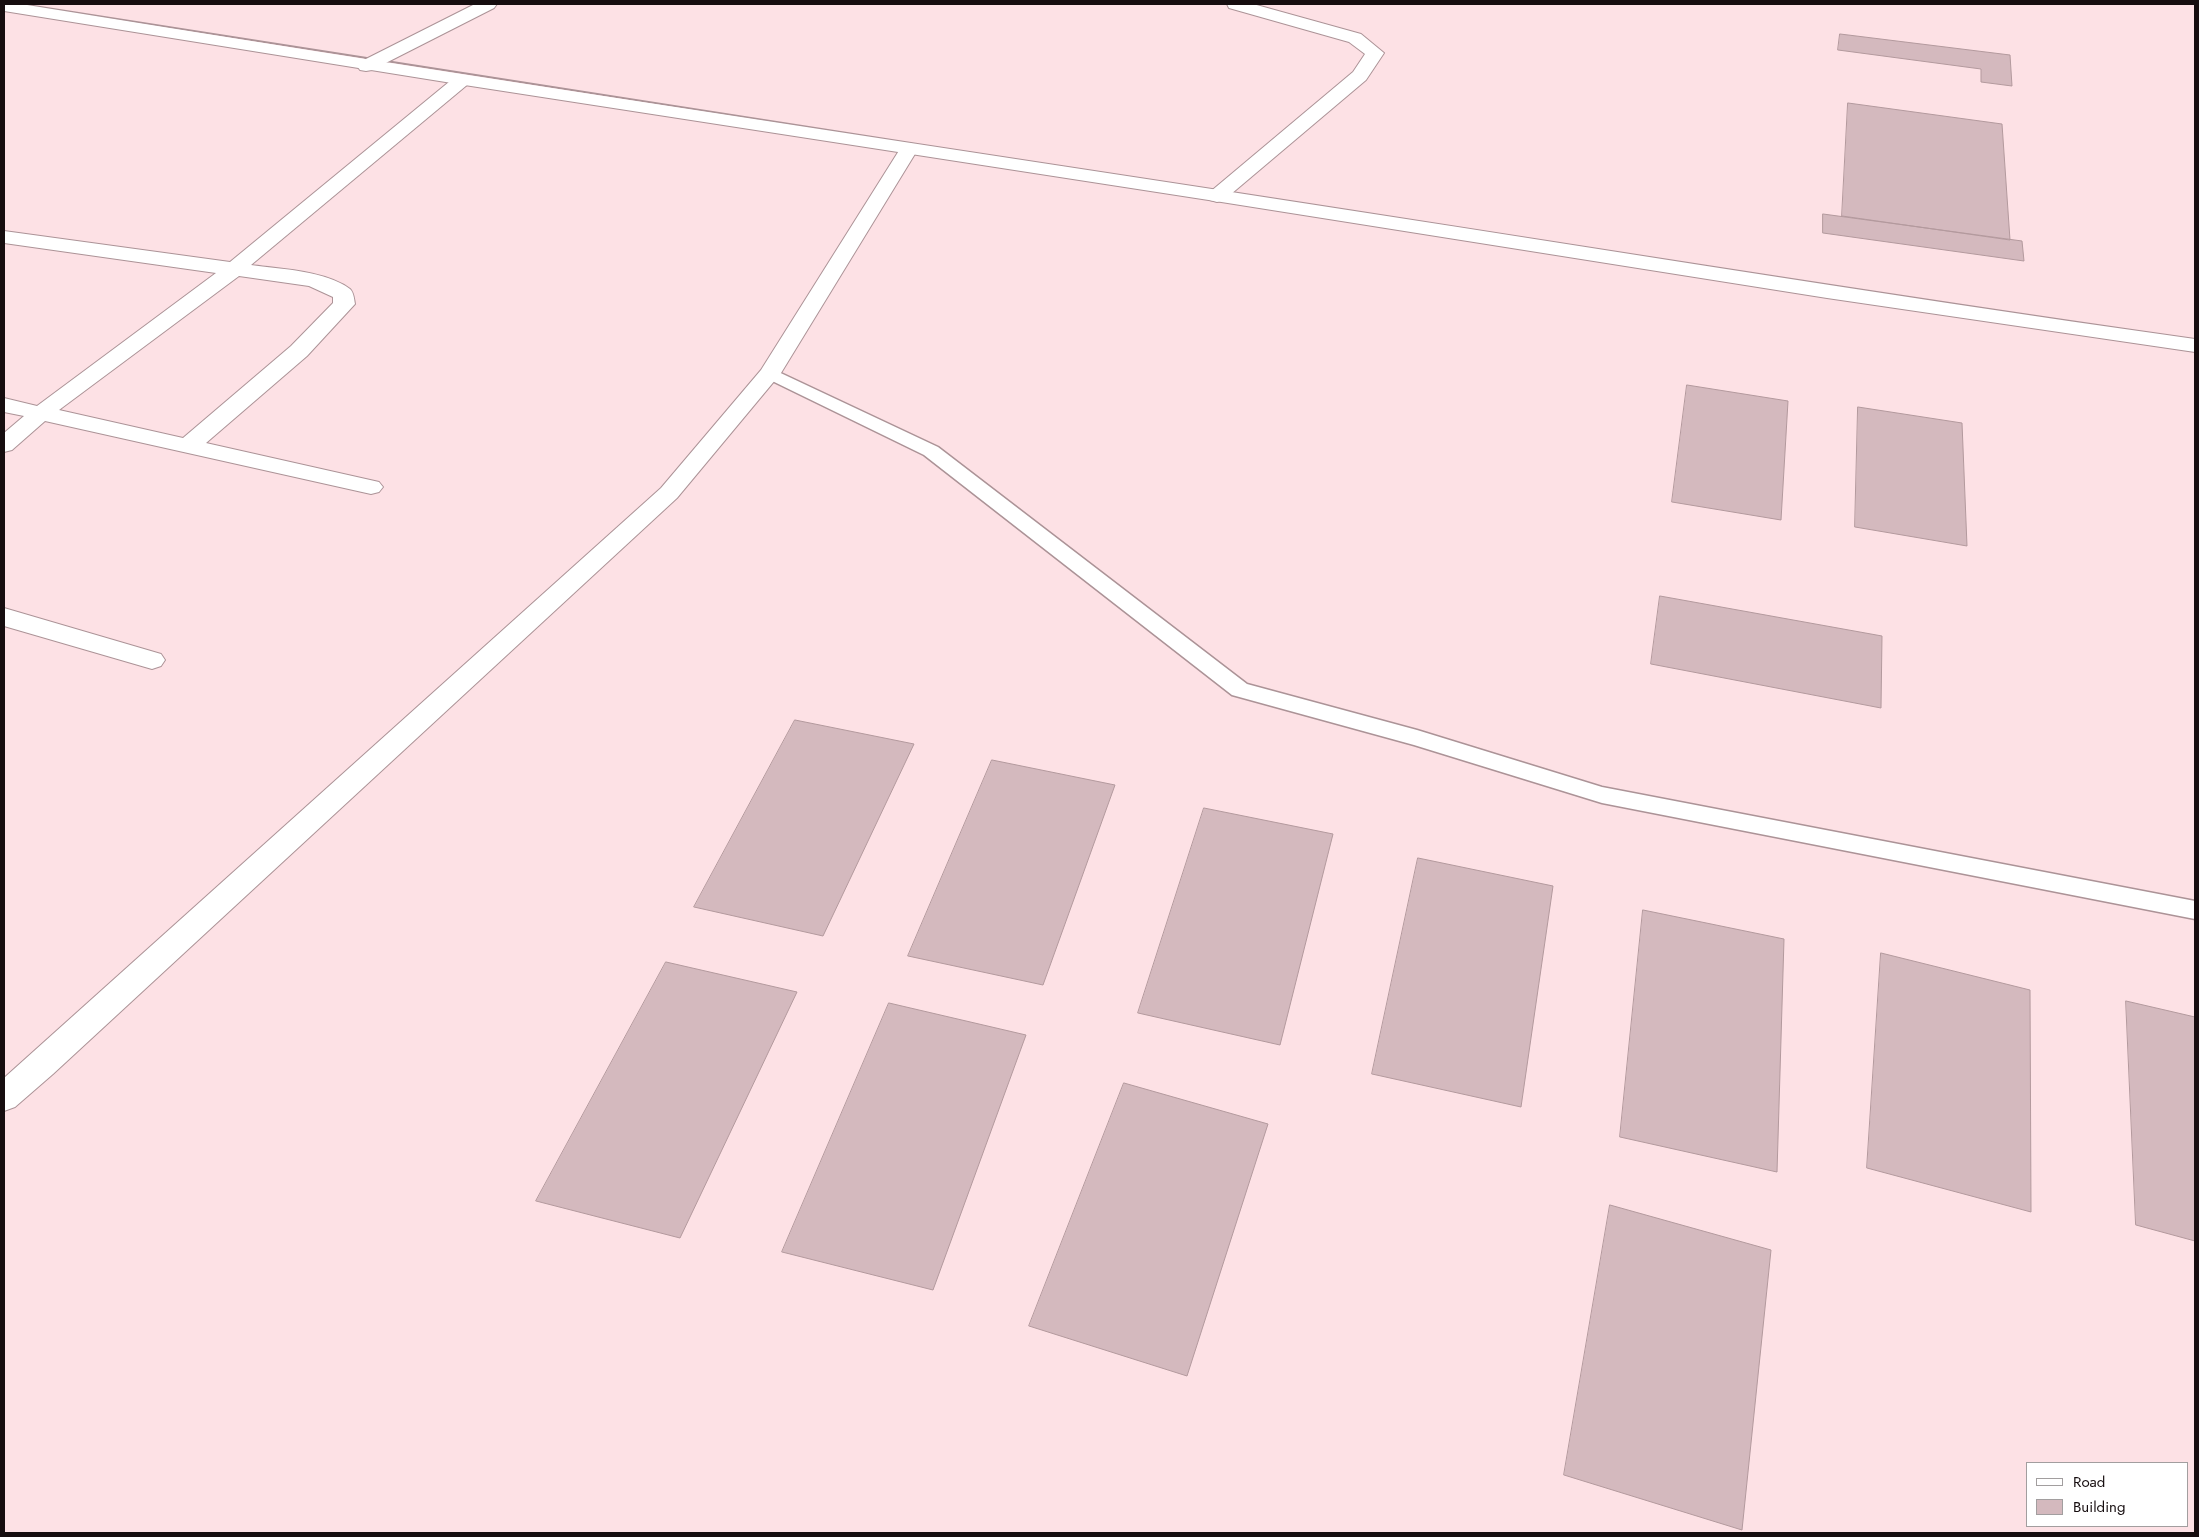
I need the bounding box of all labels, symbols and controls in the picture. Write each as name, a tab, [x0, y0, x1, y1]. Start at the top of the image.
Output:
legend	[2026, 1462, 2189, 1527]
text: Road	[2073, 1471, 2105, 1493]
text: Building	[2073, 1496, 2125, 1518]

